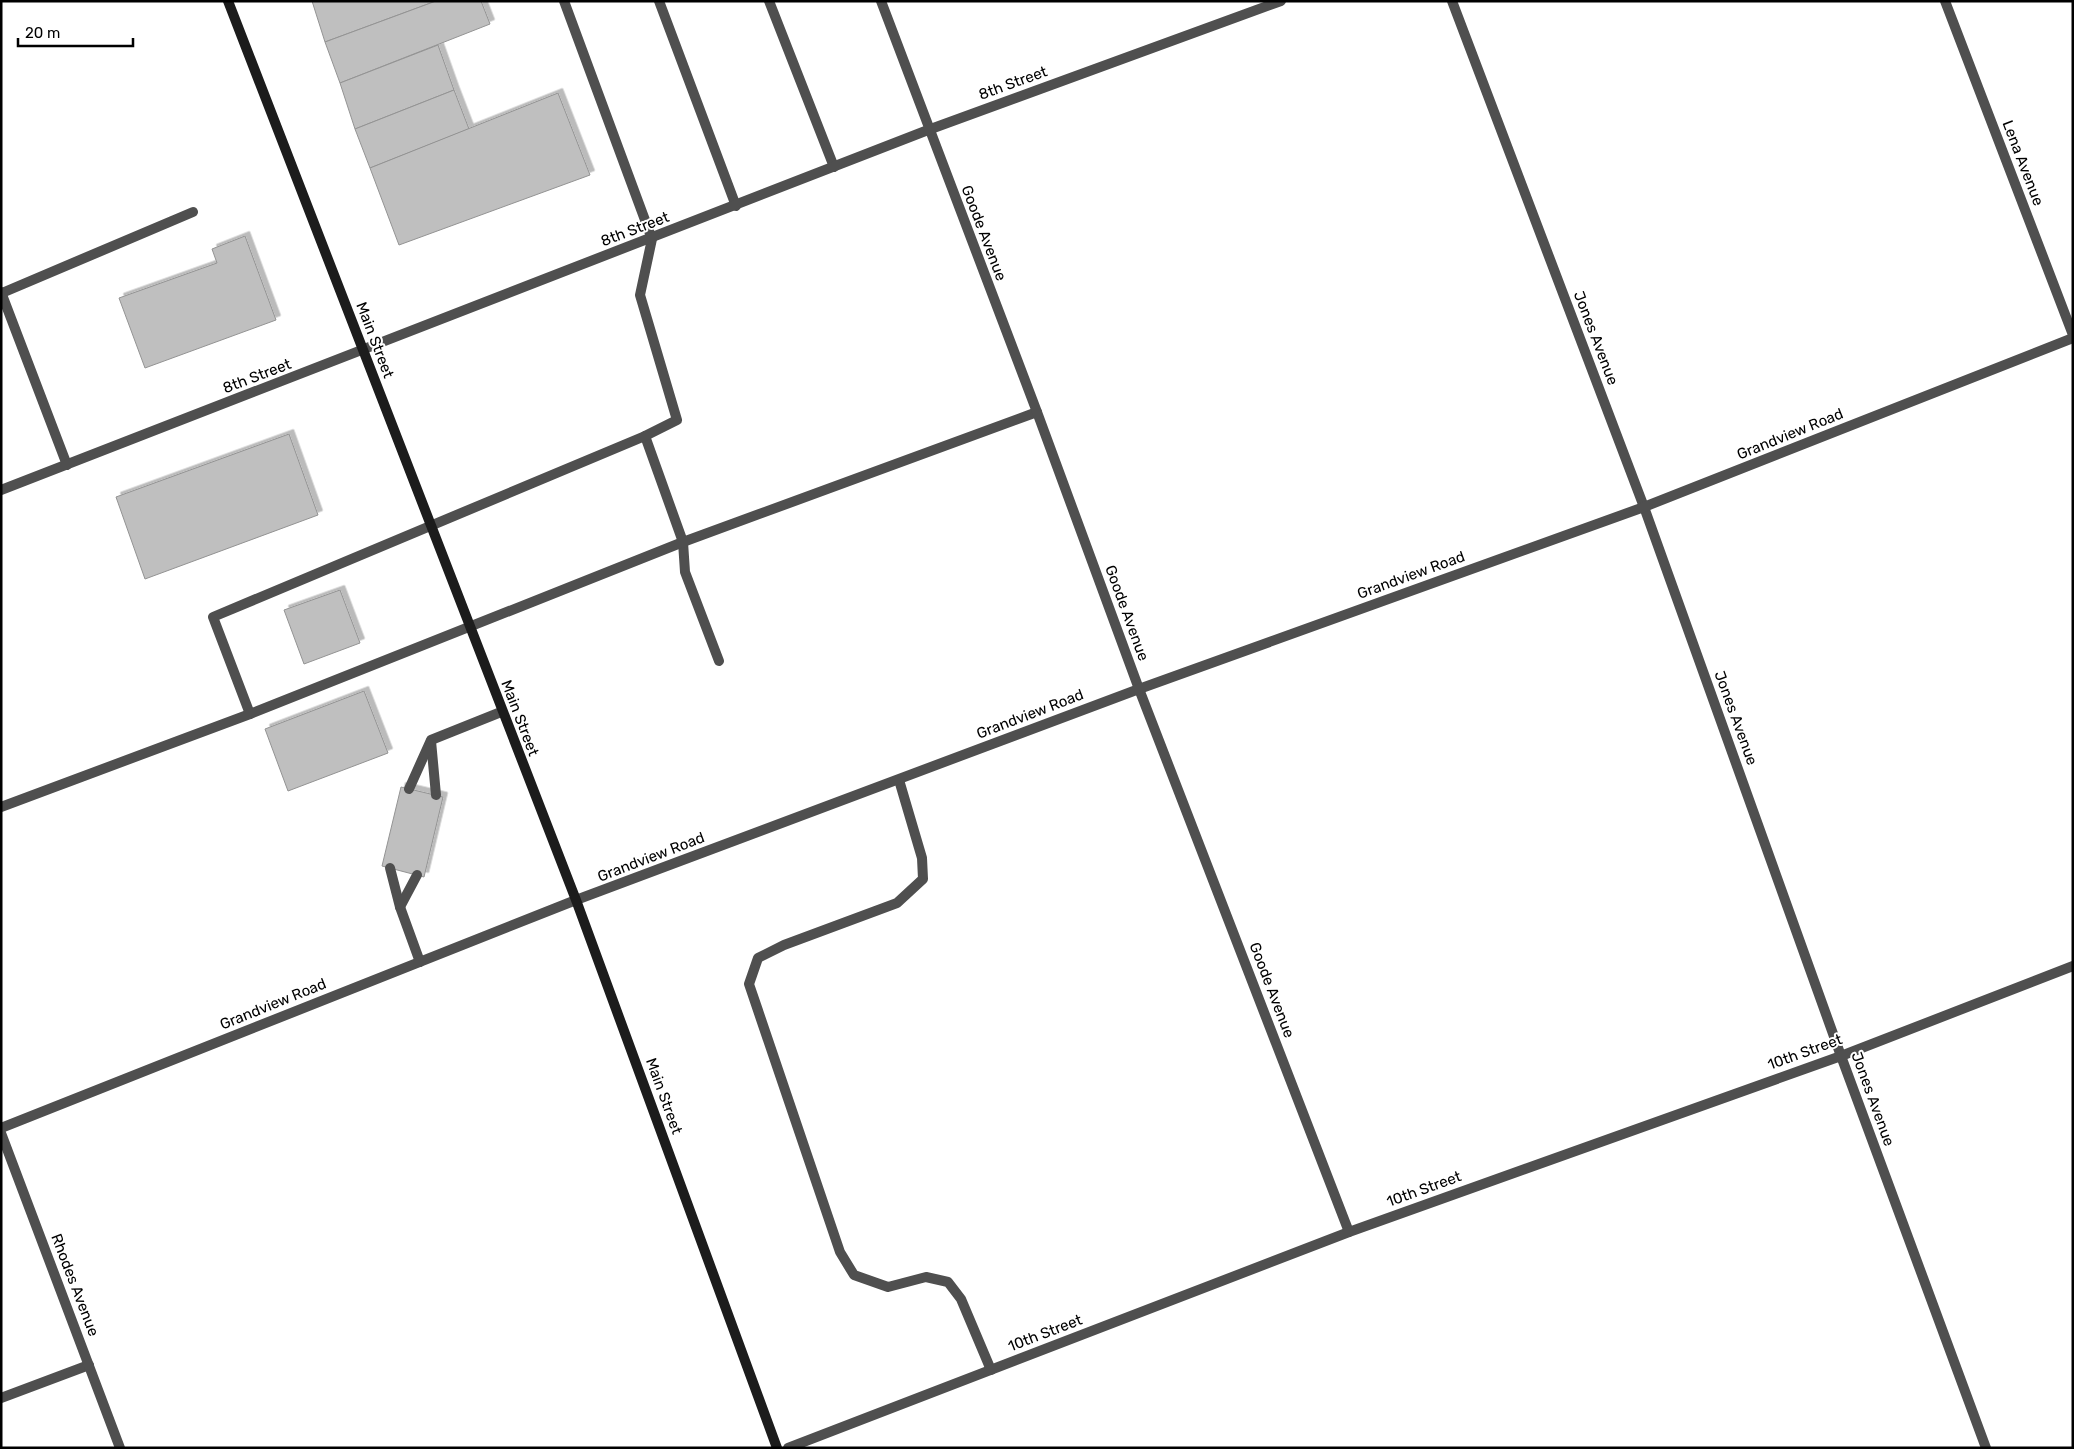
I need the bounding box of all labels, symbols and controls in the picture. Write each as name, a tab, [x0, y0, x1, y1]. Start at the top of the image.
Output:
scale bar	[18, 15, 132, 47]
text: 20 m	[25, 24, 60, 42]
street label: 8th Street	[976, 62, 1050, 104]
street label: Lena Avenue	[1998, 118, 2048, 208]
street label: Goode Avenue	[958, 183, 1010, 283]
street label: 8th Street	[598, 208, 672, 250]
street label: Jones Avenue	[1570, 289, 1622, 387]
street label: Main Street	[352, 299, 398, 381]
street label: 8th Street	[220, 355, 294, 397]
street label: Grandview Road	[1734, 404, 1846, 464]
street label: Grandview Road	[1355, 547, 1467, 603]
street label: Goode Avenue	[1101, 563, 1153, 663]
street label: Jones Avenue	[1711, 668, 1761, 768]
street label: Main Street	[497, 677, 543, 759]
street label: Grandview Road	[974, 685, 1086, 743]
street label: Grandview Road	[595, 828, 707, 886]
street label: Goode Avenue	[1246, 940, 1298, 1040]
street label: Grandview Road	[217, 974, 329, 1034]
street label: 10th Street	[1765, 1030, 1845, 1074]
street label: Jones Avenue	[1848, 1049, 1898, 1149]
street label: Main Street	[642, 1055, 686, 1137]
street label: 10th Street	[1384, 1167, 1464, 1211]
street label: Rhodes Avenue	[47, 1231, 103, 1339]
street label: 10th Street	[1005, 1311, 1085, 1355]

